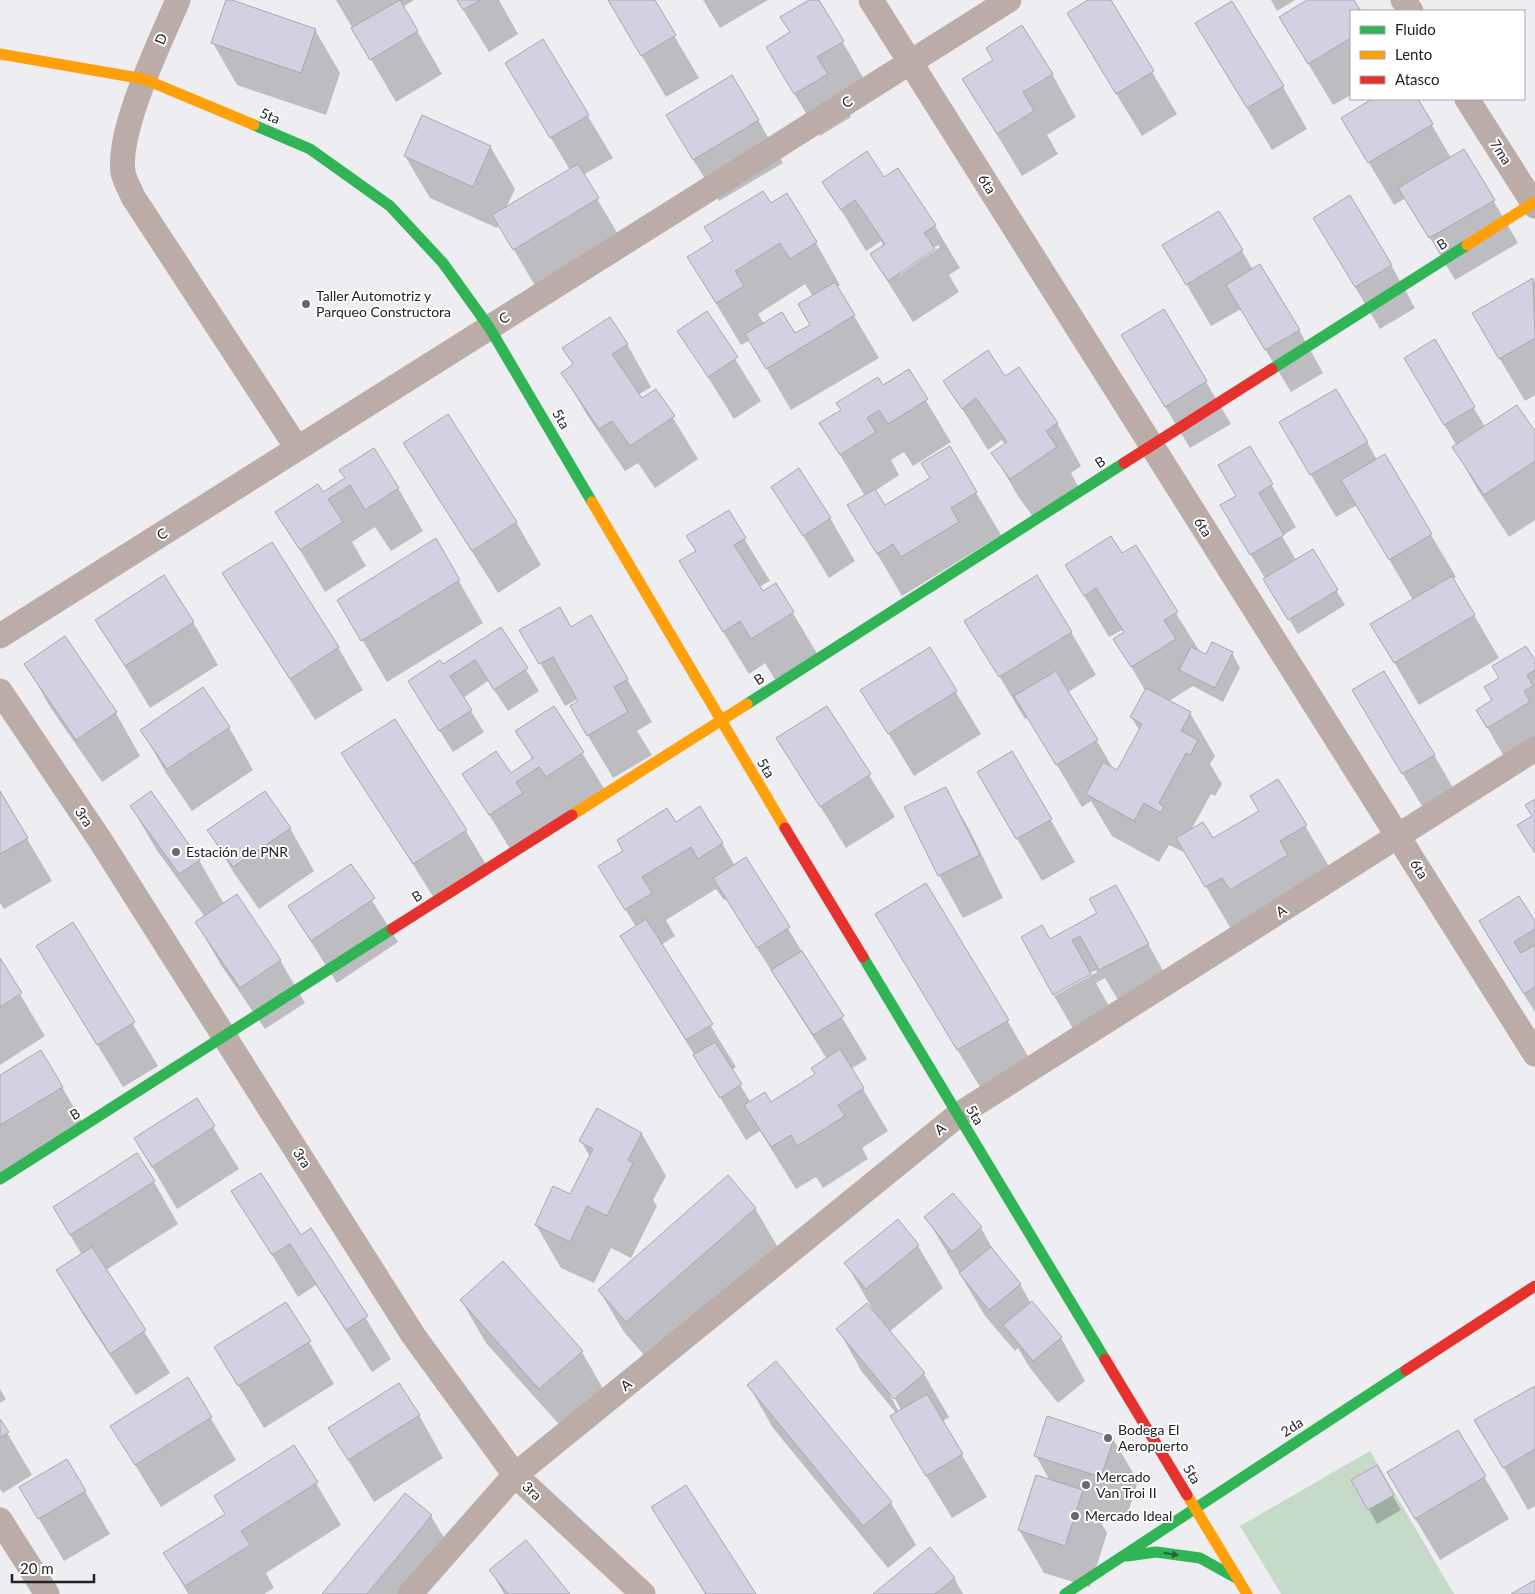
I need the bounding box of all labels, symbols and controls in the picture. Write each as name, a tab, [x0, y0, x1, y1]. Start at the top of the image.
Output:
legend	[1350, 10, 1525, 100]
text: Fluido	[1395, 20, 1436, 38]
street label: D	[151, 31, 170, 47]
text: Lento	[1395, 45, 1432, 63]
text: Atasco	[1395, 70, 1440, 88]
street label: C	[838, 92, 856, 111]
street label: 5ta	[258, 104, 283, 127]
street label: 7ma	[1487, 136, 1516, 168]
street label: 6ta	[975, 171, 1000, 197]
street label: B	[1433, 234, 1450, 253]
place label: Taller Automotriz y Parqueo Constructora	[316, 287, 451, 320]
marker: Taller Automotriz y Parqueo Constructora	[300, 298, 312, 310]
street label: C	[495, 308, 513, 327]
street label: 5ta	[549, 406, 574, 432]
street label: B	[1091, 452, 1108, 471]
street label: 6ta	[1191, 514, 1216, 540]
street label: C	[153, 524, 171, 543]
street label: B	[750, 669, 767, 688]
street label: 5ta	[754, 755, 779, 781]
street label: 3ra	[72, 804, 97, 830]
place label: Estación de PNR	[186, 843, 288, 860]
marker: Estación de PNR	[170, 846, 182, 858]
street label: 6ta	[1407, 856, 1432, 882]
street label: B	[408, 886, 425, 905]
street label: A	[1272, 901, 1290, 920]
street label: 5ta	[963, 1102, 988, 1128]
street label: B	[66, 1104, 83, 1123]
street label: A	[931, 1119, 949, 1138]
street label: 3ra	[290, 1145, 315, 1171]
street label: A	[617, 1375, 635, 1394]
street label: 2da	[1277, 1413, 1306, 1440]
place label: Bodega El Aeropuerto	[1118, 1421, 1189, 1454]
marker: Bodega El Aeropuerto	[1102, 1432, 1114, 1444]
street label: 5ta	[1180, 1461, 1205, 1487]
place label: Mercado Van Troi II	[1096, 1468, 1157, 1501]
street label: 3ra	[519, 1478, 546, 1504]
marker: Mercado Van Troi II	[1080, 1479, 1092, 1491]
place label: Mercado Ideal	[1085, 1507, 1172, 1524]
marker: Mercado Ideal	[1069, 1510, 1081, 1522]
one-way arrow	[1163, 1550, 1179, 1558]
scale bar	[12, 1552, 95, 1584]
text: 20 m	[20, 1559, 54, 1577]

